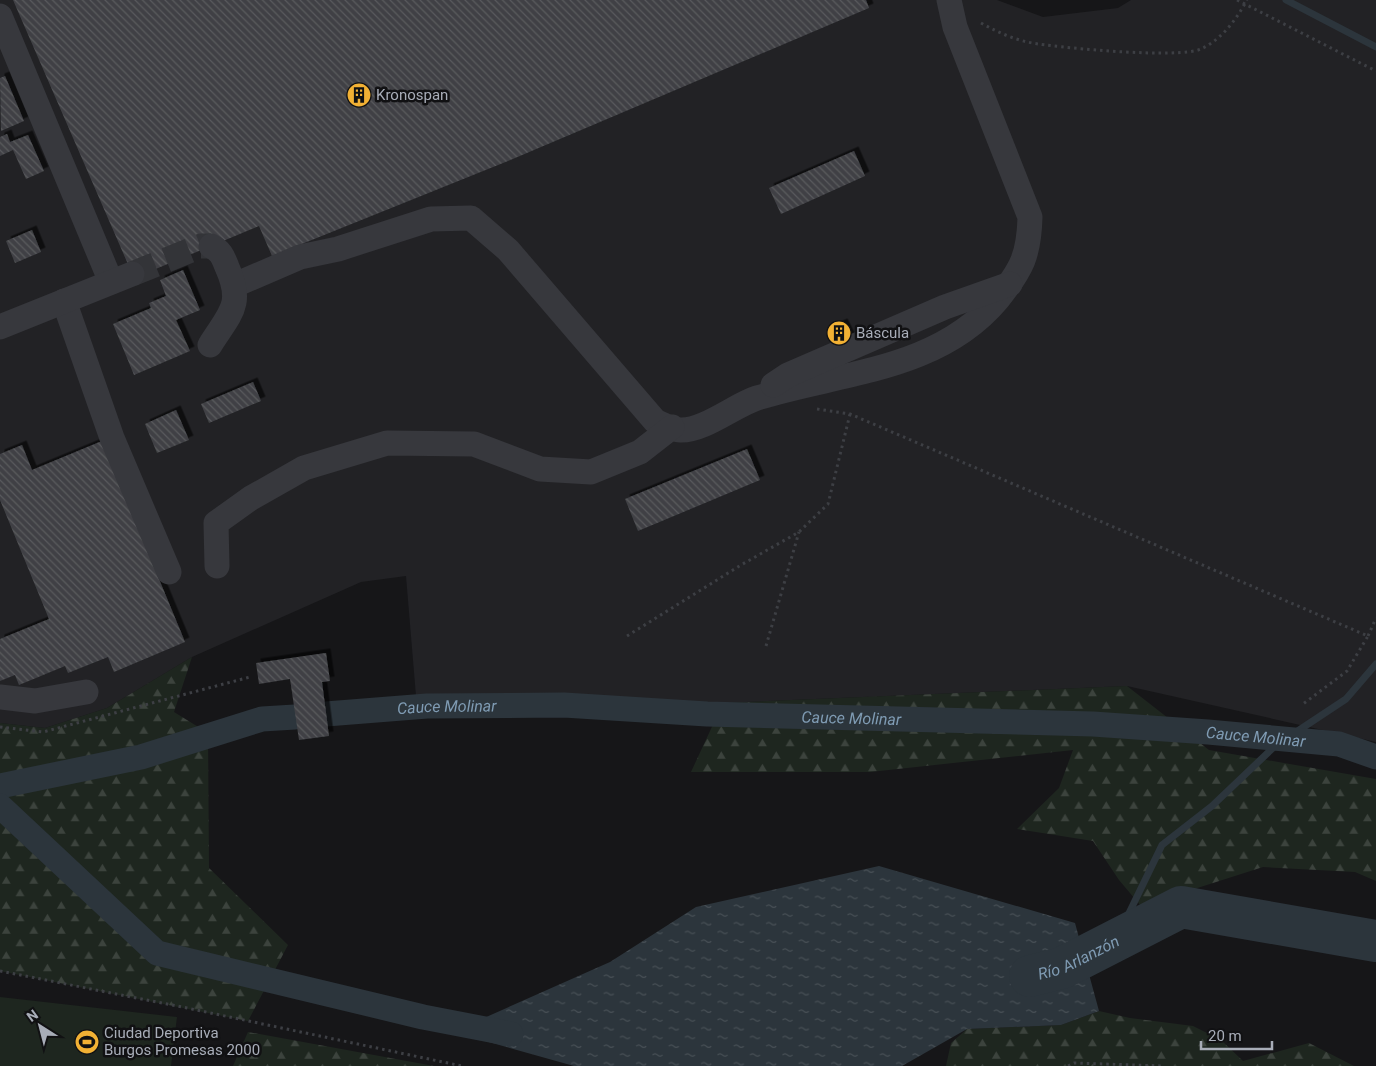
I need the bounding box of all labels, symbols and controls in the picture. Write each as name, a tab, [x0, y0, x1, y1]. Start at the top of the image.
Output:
building icon: Kronospan	[346, 82, 372, 108]
place label: Kronospan	[376, 86, 448, 104]
building icon: Báscula	[826, 320, 852, 346]
place label: Báscula	[856, 324, 909, 342]
water label: Cauce Molinar	[396, 696, 497, 718]
water label: Cauce Molinar	[801, 707, 902, 729]
water label: Cauce Molinar	[1205, 722, 1307, 750]
water label: Río Arlanzón	[1036, 931, 1122, 983]
north arrow	[15, 1001, 65, 1051]
text: N	[24, 1006, 41, 1025]
scale bar	[1201, 1018, 1272, 1050]
place label: Ciudad Deportiva Burgos Promesas 2000	[104, 1024, 260, 1059]
text: 20 m	[1208, 1027, 1242, 1045]
sports icon: Ciudad Deportiva Burgos Promesas 2000	[74, 1029, 100, 1055]

